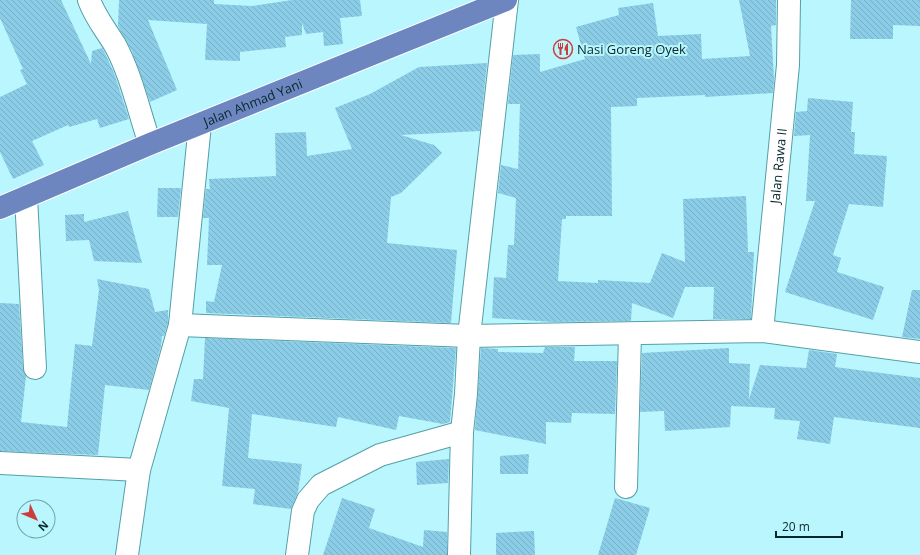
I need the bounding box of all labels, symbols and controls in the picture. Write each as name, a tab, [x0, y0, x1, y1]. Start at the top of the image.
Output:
restaurant icon: Nasi Goreng Oyek	[552, 38, 574, 60]
place label: Nasi Goreng Oyek	[577, 40, 686, 58]
street label: Jalan Ahmad Yani	[199, 74, 305, 131]
street label: Jalan Rawa II	[765, 127, 791, 206]
north arrow	[16, 499, 56, 539]
scale bar	[776, 513, 842, 539]
text: N	[35, 518, 52, 535]
text: 20 m	[782, 518, 810, 535]

